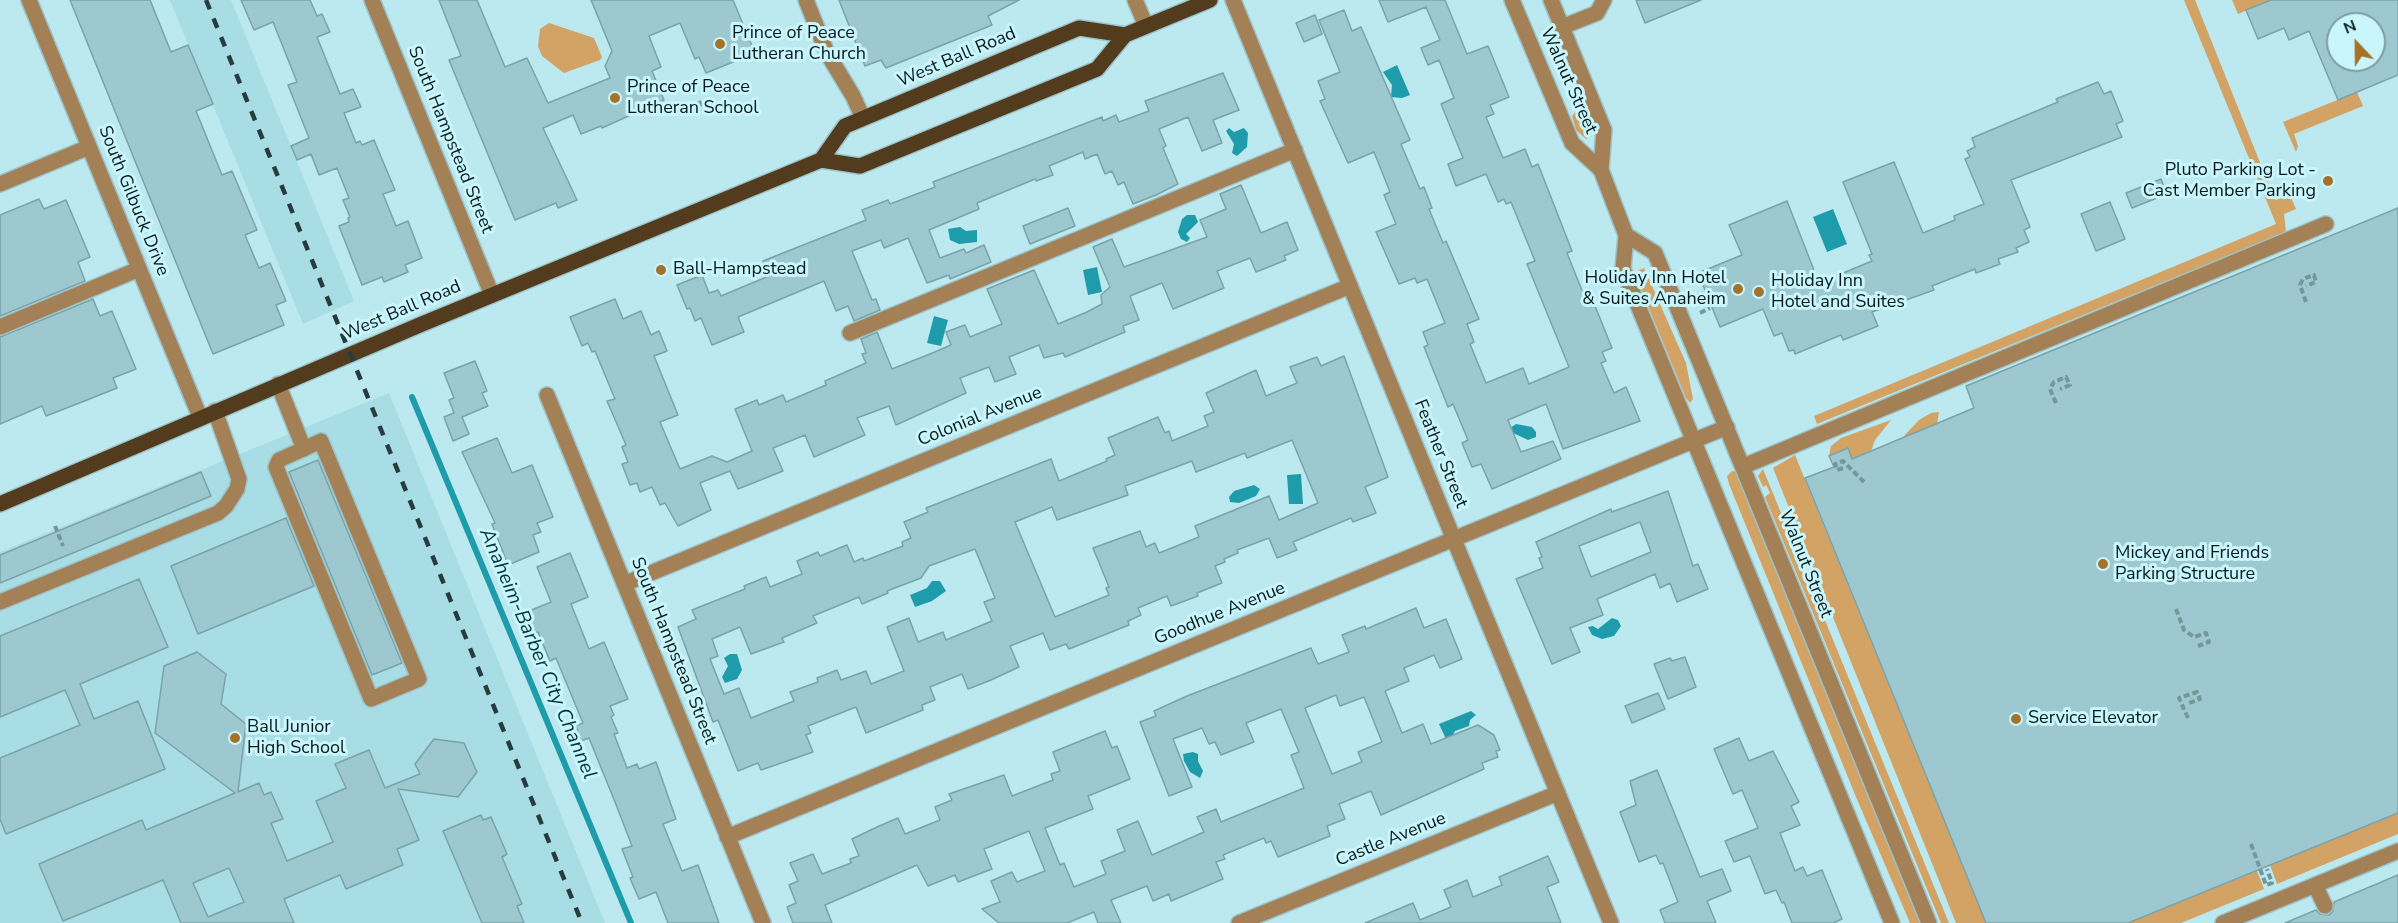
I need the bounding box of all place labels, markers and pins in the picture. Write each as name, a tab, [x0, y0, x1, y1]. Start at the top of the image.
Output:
place label: Prince of Peace Lutheran Church	[732, 23, 866, 66]
marker: Prince of Peace Lutheran Church	[713, 37, 727, 51]
place label: Prince of Peace Lutheran School	[627, 77, 759, 119]
marker: Prince of Peace Lutheran School	[608, 91, 622, 105]
place label: Pluto Parking Lot - Cast Member Parking	[2143, 160, 2316, 202]
marker: Pluto Parking Lot - Cast Member Parking	[2321, 174, 2335, 188]
place label: Ball-Hampstead	[673, 259, 806, 281]
marker: Ball-Hampstead	[654, 263, 668, 277]
place label: Holiday Inn Hotel & Suites Anaheim	[1582, 268, 1726, 310]
place label: Holiday Inn Hotel and Suites	[1771, 271, 1905, 314]
marker: Holiday Inn Hotel & Suites Anaheim	[1731, 282, 1745, 296]
marker: Holiday Inn Hotel and Suites	[1752, 285, 1766, 299]
place label: Mickey and Friends Parking Structure	[2115, 543, 2269, 586]
marker: Mickey and Friends Parking Structure	[2096, 557, 2110, 571]
place label: Service Elevator	[2028, 708, 2158, 730]
marker: Service Elevator	[2009, 712, 2023, 726]
place label: Ball Junior High School	[247, 717, 345, 760]
marker: Ball Junior High School	[228, 731, 242, 745]

